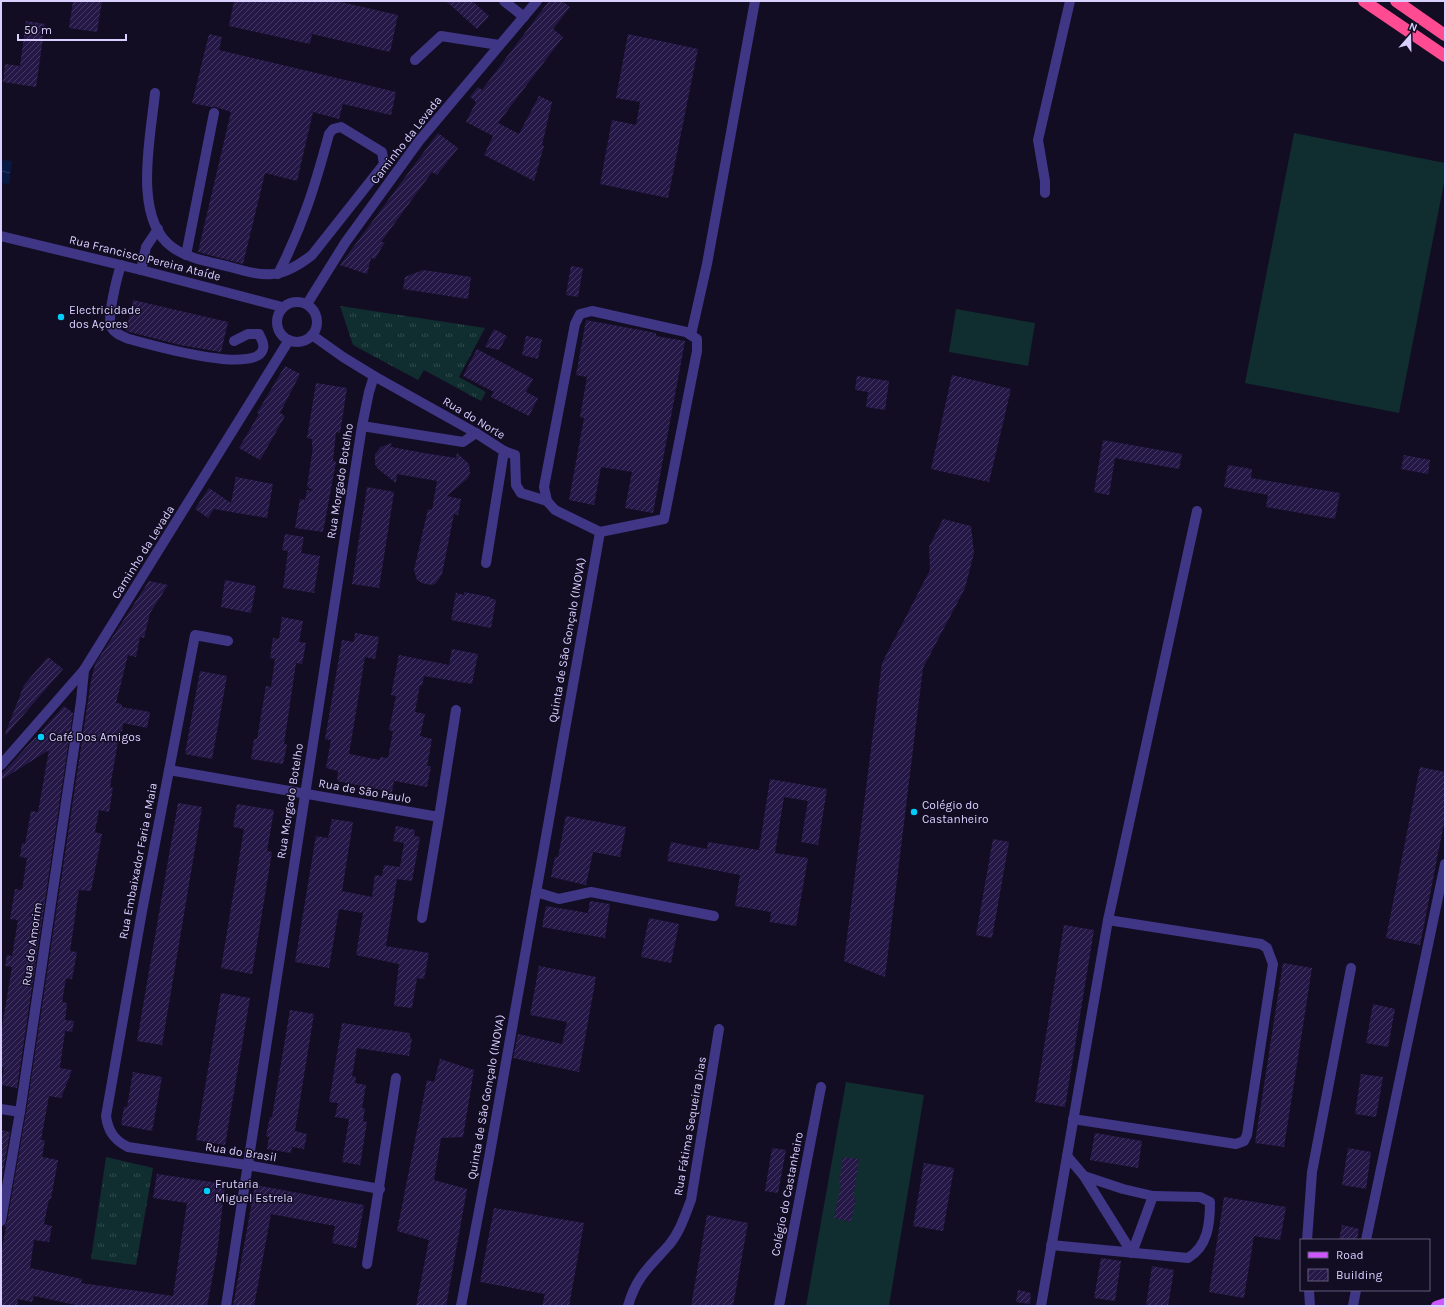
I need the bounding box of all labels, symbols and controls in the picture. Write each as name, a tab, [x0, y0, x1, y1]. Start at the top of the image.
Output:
scale bar	[18, 16, 126, 42]
north arrow	[1390, 16, 1430, 56]
text: N	[1407, 20, 1419, 35]
text: 50 m	[24, 23, 52, 37]
street label: Caminho da Levada	[367, 93, 445, 187]
street label: Rua Francisco Pereira Ataíde	[68, 232, 222, 284]
place label: Electricidade dos Açores	[69, 303, 141, 331]
marker: Electricidade dos Açores	[56, 312, 66, 322]
street label: Rua do Norte	[440, 394, 508, 442]
street label: Rua Morgado Botelho	[324, 422, 356, 540]
street label: Caminho da Levada	[109, 503, 177, 601]
street label: Quinta de São Gonçalo (INOVA)	[546, 556, 588, 724]
place label: Café Dos Amigos	[49, 730, 141, 744]
marker: Café Dos Amigos	[36, 732, 46, 742]
street label: Rua Morgado Botelho	[274, 742, 306, 860]
street label: Rua de São Paulo	[318, 776, 412, 806]
street label: Rua Embaixador Faria e Maia	[116, 782, 160, 940]
place label: Colégio do Castanheiro	[922, 798, 989, 826]
marker: Colégio do Castanheiro	[909, 807, 919, 817]
street label: Rua do Amorim	[19, 901, 45, 987]
street label: Quinta de São Gonçalo (INOVA)	[465, 1013, 507, 1181]
street label: Rua Fátima Sequeira Dias	[671, 1055, 709, 1197]
street label: Colégio do Castanheiro	[768, 1131, 806, 1257]
street label: Rua do Brasil	[204, 1139, 278, 1165]
place label: Frutaria Miguel Estrela	[215, 1177, 293, 1205]
marker: Frutaria Miguel Estrela	[202, 1186, 212, 1196]
legend	[1300, 1239, 1430, 1291]
text: Road	[1336, 1248, 1364, 1262]
text: Building	[1336, 1268, 1383, 1282]

